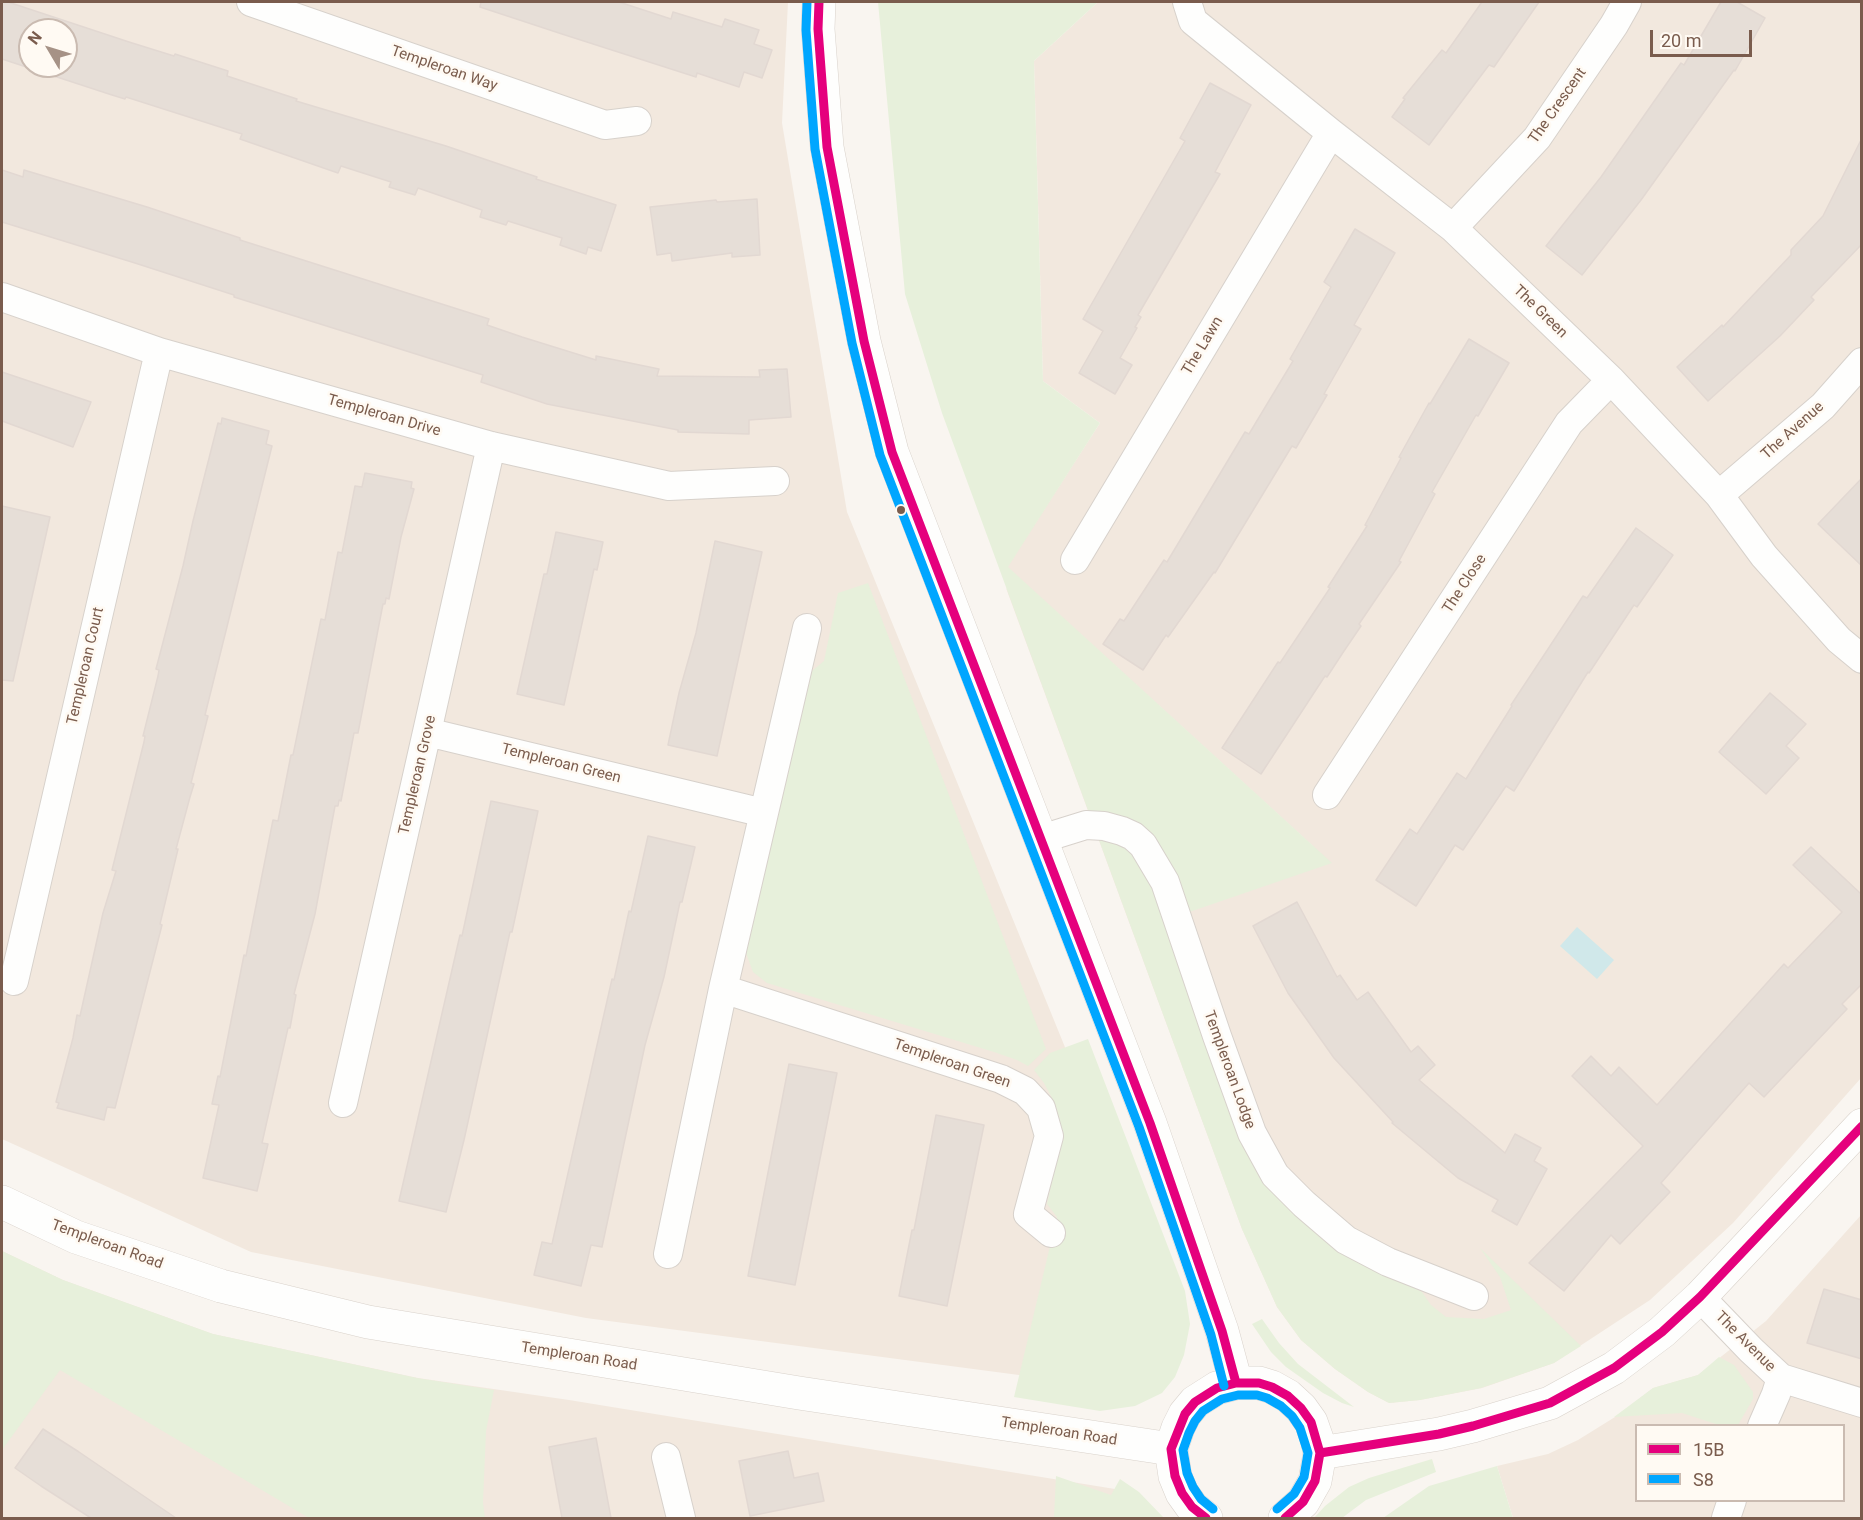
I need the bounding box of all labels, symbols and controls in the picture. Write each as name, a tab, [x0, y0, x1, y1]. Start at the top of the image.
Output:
north arrow	[18, 18, 78, 78]
scale bar	[1653, 18, 1755, 56]
text: N	[24, 28, 46, 48]
text: 20 m	[1661, 30, 1701, 51]
street label: Templeroan Way	[388, 42, 500, 96]
street label: The Crescent	[1525, 65, 1591, 147]
street label: The Green	[1509, 282, 1571, 342]
street label: The Lawn	[1179, 314, 1227, 378]
street label: Templeroan Drive	[325, 391, 443, 441]
street label: The Avenue	[1758, 398, 1828, 464]
unlabelled marker	[895, 504, 907, 516]
street label: The Close	[1439, 551, 1491, 617]
street label: Templeroan Court	[64, 606, 108, 726]
street label: Templeroan Grove	[396, 714, 440, 836]
street label: Templeroan Green	[499, 740, 623, 788]
street label: Templeroan Lodge	[1199, 1008, 1259, 1132]
street label: Templeroan Green	[891, 1036, 1013, 1092]
street label: Templeroan Road	[49, 1216, 165, 1274]
street label: The Avenue	[1711, 1308, 1779, 1376]
street label: Templeroan Road	[520, 1339, 638, 1375]
street label: Templeroan Road	[1000, 1414, 1118, 1450]
legend	[1635, 1424, 1845, 1502]
text: 15B	[1693, 1439, 1724, 1460]
text: S8	[1693, 1469, 1714, 1490]

